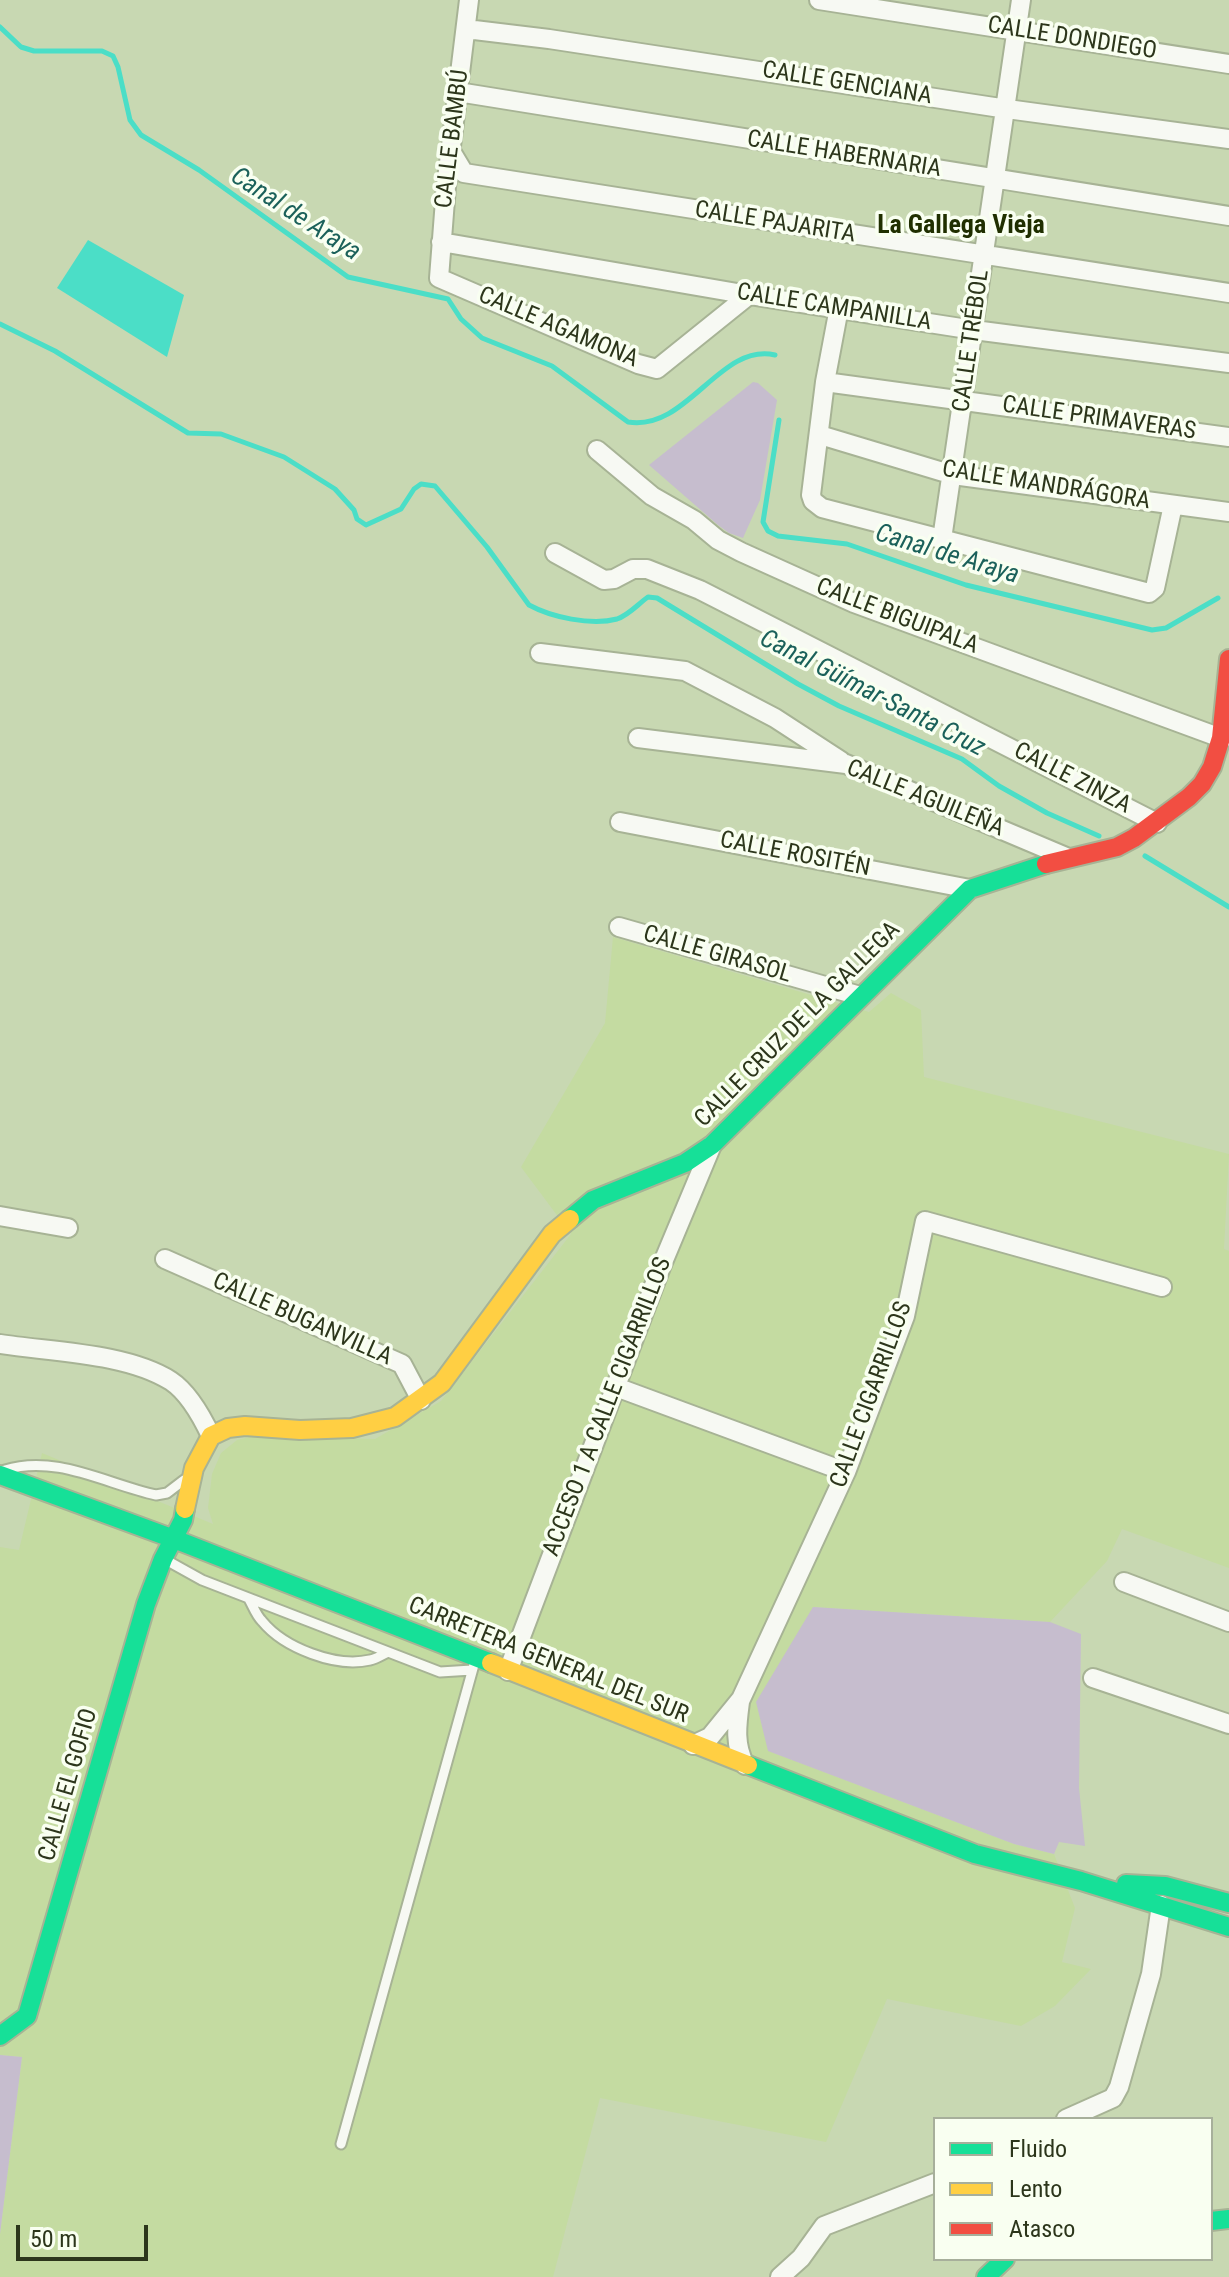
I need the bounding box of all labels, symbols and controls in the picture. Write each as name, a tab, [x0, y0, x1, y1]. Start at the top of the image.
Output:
street label: CALLE DONDIEGO	[985, 11, 1159, 67]
street label: CALLE GENCIANA	[760, 56, 934, 112]
street label: CALLE BAMBÚ	[430, 68, 476, 210]
street label: CALLE HABERNARIA	[745, 125, 943, 185]
water label: Canal de Araya	[224, 161, 366, 269]
street label: CALLE PAJARITA	[693, 196, 857, 250]
district label: La Gallega Vieja	[877, 210, 1045, 242]
street label: CALLE TRÉBOL	[948, 268, 996, 414]
street label: CALLE CAMPANILLA	[735, 278, 933, 338]
street label: CALLE AGAMONA	[474, 281, 642, 375]
street label: CALLE PRIMAVERAS	[1000, 391, 1198, 447]
street label: CALLE MANDRÁGORA	[940, 455, 1152, 517]
water label: Canal de Araya	[871, 518, 1023, 592]
street label: CALLE BIGUIPALA	[812, 573, 982, 661]
water label: Canal Güímar-Santa Cruz	[754, 624, 990, 764]
street label: CALLE ZINZA	[1009, 737, 1135, 821]
street label: CALLE AGUILEÑA	[842, 754, 1008, 844]
street label: CALLE ROSITÉN	[718, 826, 872, 884]
street label: CALLE CRUZ DE LA GALLEGA	[689, 916, 907, 1134]
street label: CALLE GIRASOL	[640, 920, 794, 990]
street label: ACCESO 1 A CALLE CIGARRILLOS	[538, 1254, 678, 1560]
street label: CALLE BUGANVILLA	[208, 1267, 396, 1373]
street label: CALLE CIGARRILLOS	[825, 1298, 919, 1492]
street label: CARRETERA GENERAL DEL SUR	[404, 1592, 692, 1730]
street label: CALLE EL GOFIO	[34, 1706, 104, 1864]
legend	[933, 2117, 1213, 2261]
text: Fluido	[1009, 2135, 1067, 2163]
text: Lento	[1009, 2175, 1062, 2203]
scale bar	[20, 2209, 152, 2259]
text: Atasco	[1009, 2215, 1075, 2243]
text: 50 m	[30, 2225, 77, 2253]

